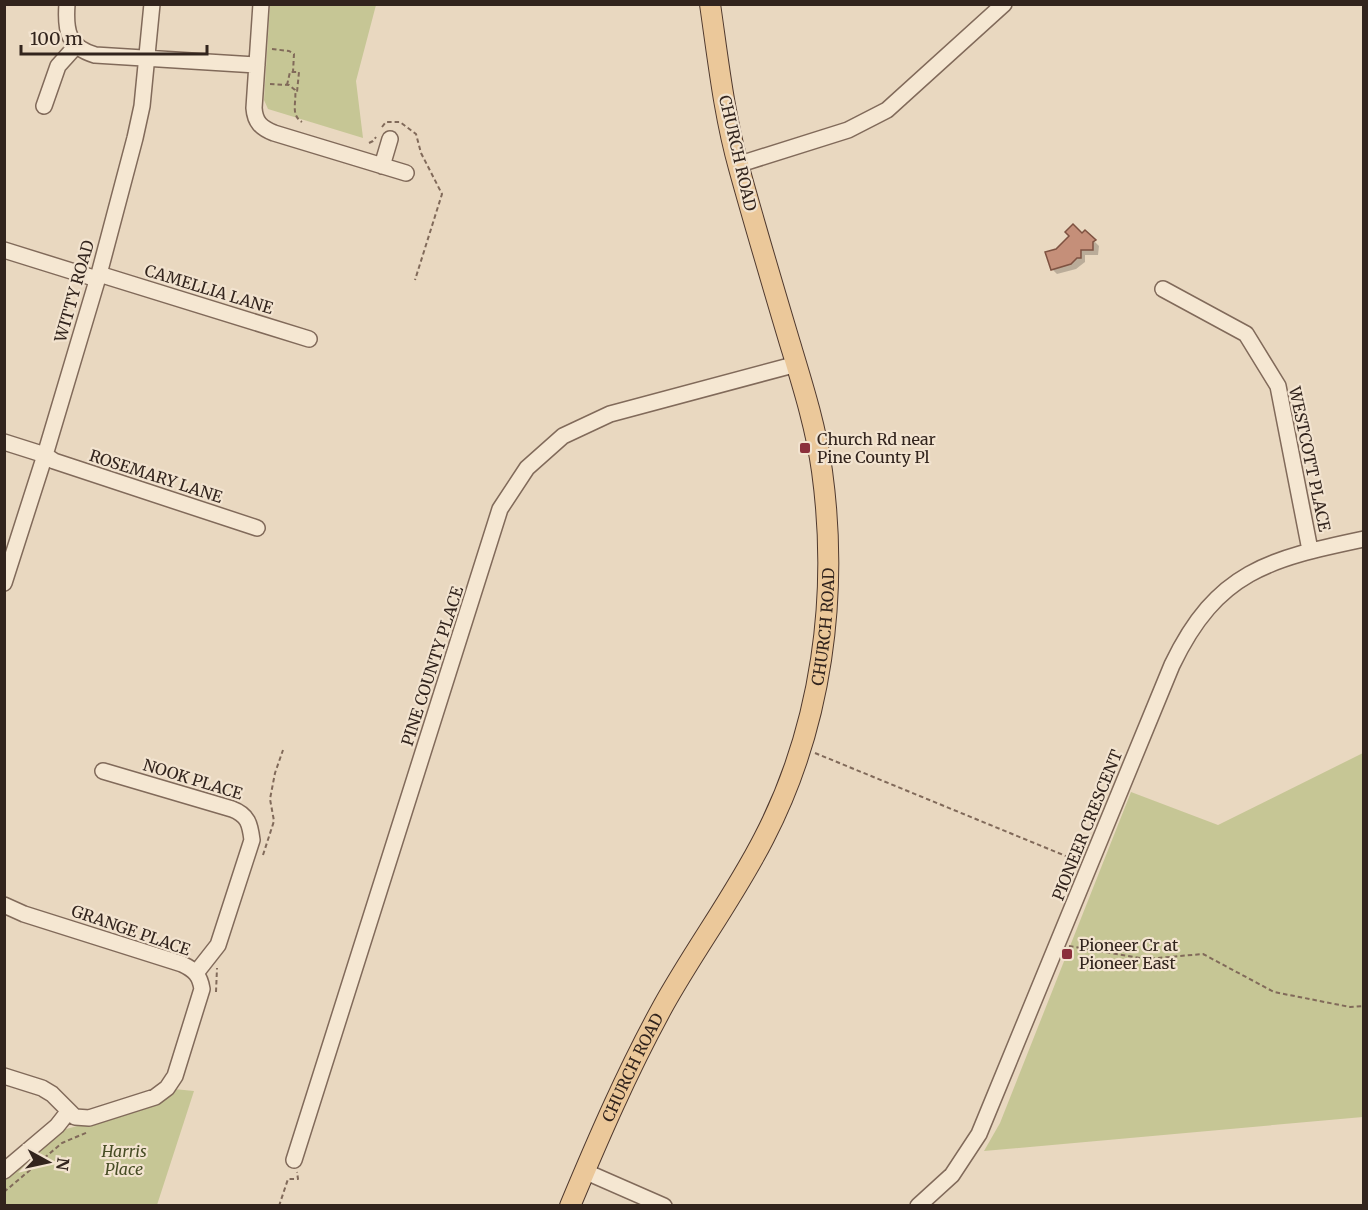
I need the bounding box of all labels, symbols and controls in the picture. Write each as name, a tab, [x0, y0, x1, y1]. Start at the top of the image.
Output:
scale bar	[21, 18, 207, 56]
text: 100 m	[30, 27, 83, 50]
street label: CHURCH ROAD	[715, 93, 761, 213]
street label: WITTY ROAD	[50, 238, 98, 345]
street label: CAMELLIA LANE	[142, 260, 276, 318]
street label: WESTCOTT PLACE	[1285, 384, 1335, 534]
place label: Church Rd near Pine County Pl	[817, 429, 936, 467]
marker: Church Rd near Pine County Pl	[798, 441, 812, 455]
street label: ROSEMARY LANE	[87, 445, 226, 507]
street label: CHURCH ROAD	[807, 567, 838, 687]
street label: PINE COUNTY PLACE	[397, 583, 468, 748]
street label: PIONEER CRESCENT	[1048, 747, 1126, 903]
street label: NOOK PLACE	[141, 754, 246, 804]
street label: GRANGE PLACE	[69, 900, 194, 960]
place label: Pioneer Cr at Pioneer East	[1079, 935, 1179, 973]
marker: Pioneer Cr at Pioneer East	[1060, 947, 1074, 961]
street label: CHURCH ROAD	[598, 1010, 667, 1125]
north arrow	[18, 1132, 78, 1192]
park label: Harris Place	[100, 1141, 147, 1179]
text: N	[52, 1156, 74, 1172]

